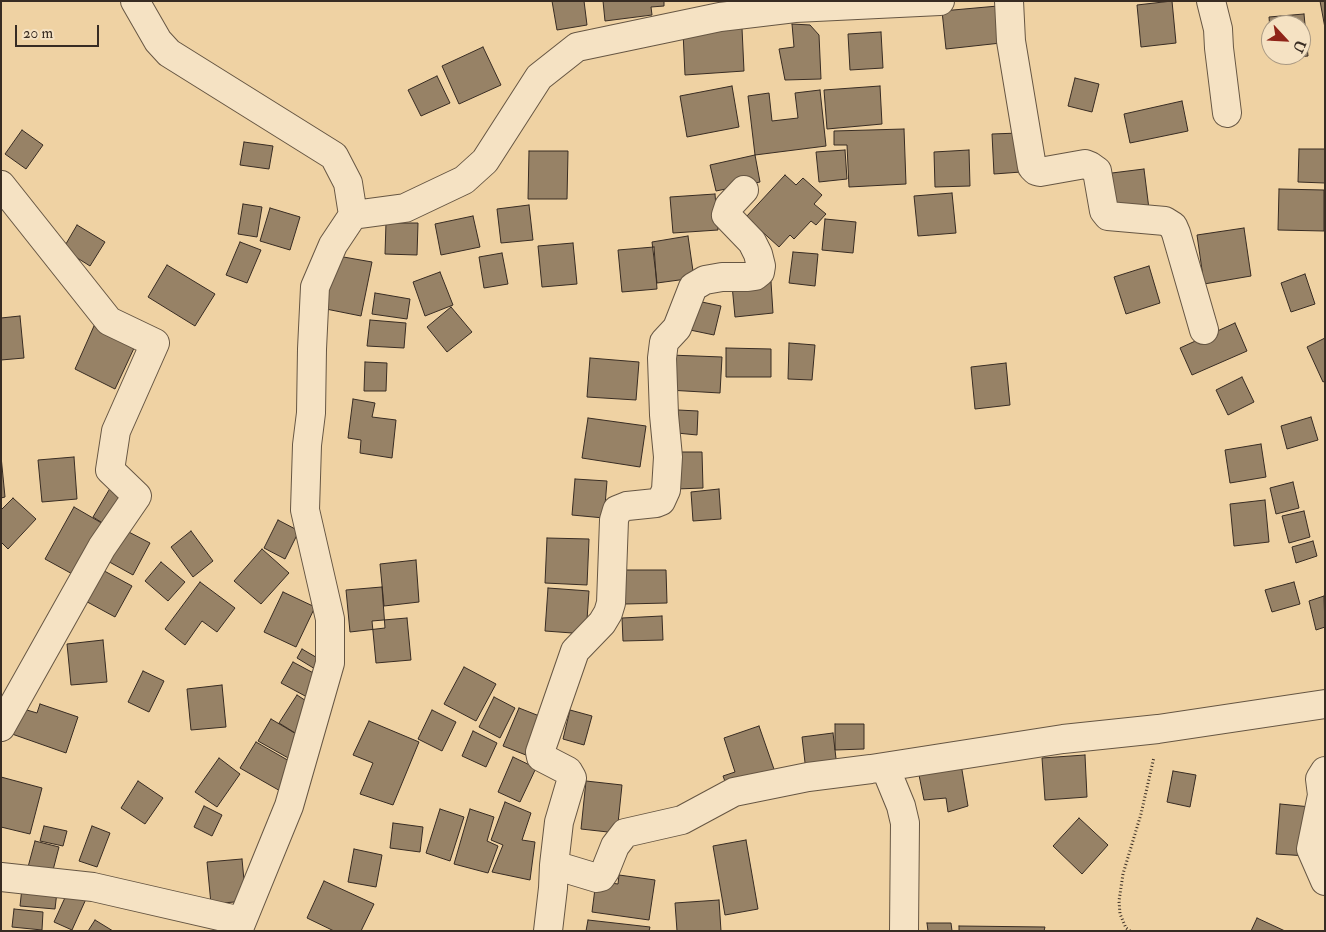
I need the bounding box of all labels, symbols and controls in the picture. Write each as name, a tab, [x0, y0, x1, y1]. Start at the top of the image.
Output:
scale bar	[18, 15, 101, 47]
north arrow	[1261, 15, 1311, 65]
text: 20 m	[23, 24, 53, 43]
text: U	[1289, 37, 1309, 55]

